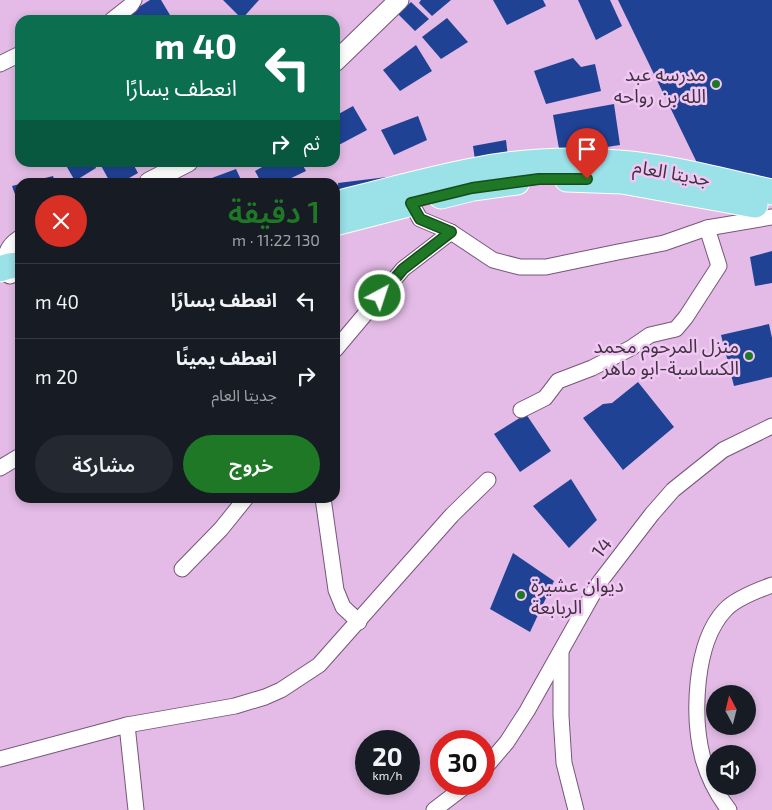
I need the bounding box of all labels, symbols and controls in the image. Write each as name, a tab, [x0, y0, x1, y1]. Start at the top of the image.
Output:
text: 40 m	[154, 24, 237, 66]
icon: left	[255, 35, 320, 100]
place label: مدرسه عبد الله بن رواحه	[614, 62, 706, 108]
text: انعطف يسارًا	[125, 74, 237, 100]
marker: مدرسه عبد الله بن رواحه	[710, 78, 722, 90]
pin	[566, 128, 608, 179]
icon: right	[266, 130, 294, 158]
text: ثم	[304, 131, 320, 154]
icon: arrive	[573, 135, 601, 163]
street label: جديتا العام	[631, 154, 712, 194]
text: 1 دقيقة	[228, 193, 320, 229]
button: close	[35, 195, 87, 247]
text: 130 m · 11:22	[232, 230, 320, 249]
position arrow	[353, 269, 405, 321]
icon: left	[292, 287, 320, 315]
text: انعطف يسارًا	[171, 288, 277, 311]
text: 40 m	[35, 290, 79, 313]
place label: منزل المرحوم محمد الكساسبة-ابو ماهر	[594, 334, 739, 380]
text: انعطف يمينًا	[176, 346, 277, 369]
marker: منزل المرحوم محمد الكساسبة-ابو ماهر	[743, 350, 755, 362]
icon: right	[292, 362, 320, 390]
text: 20 m	[35, 365, 78, 388]
text: جديتا العام	[211, 385, 277, 404]
button: مشاركة	[35, 435, 173, 493]
button: خروج	[183, 435, 320, 493]
street label: 14	[586, 532, 616, 562]
place label: ديوان عشيرة الربابعة	[531, 573, 624, 619]
marker: ديوان عشيرة الربابعة	[515, 589, 527, 601]
north arrow	[706, 685, 756, 735]
map controls	[706, 685, 756, 795]
speed limit sign: 30	[430, 730, 495, 795]
text: 20	[372, 741, 403, 771]
button: sound	[706, 745, 756, 795]
text: km/h	[373, 768, 402, 782]

